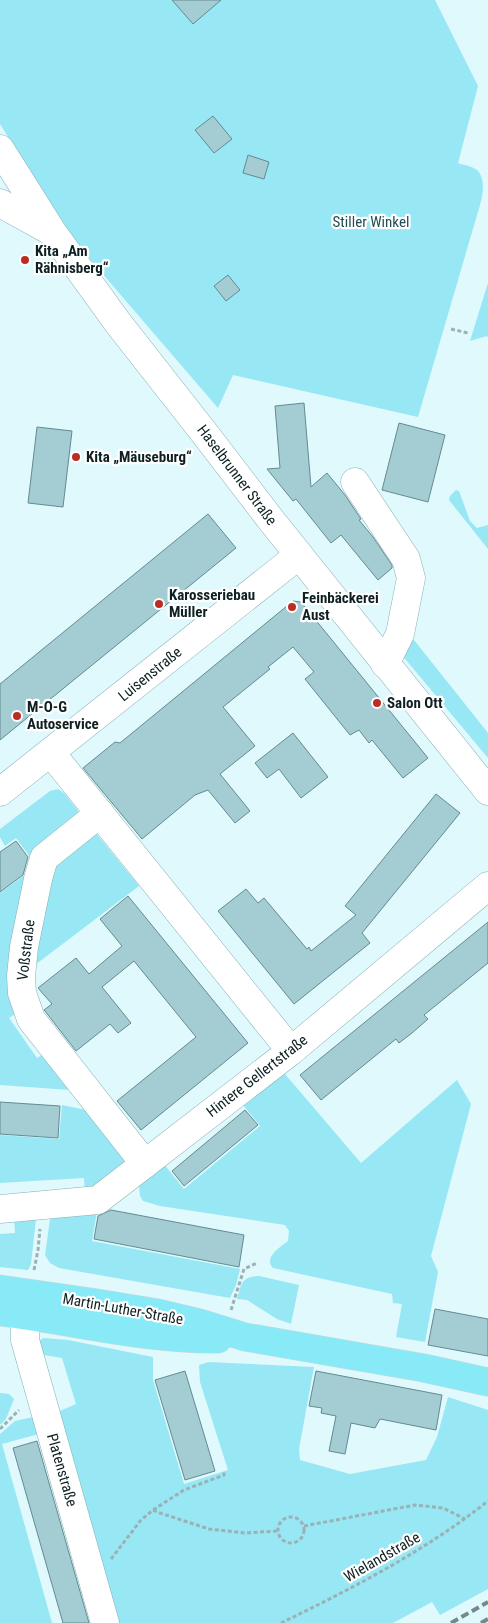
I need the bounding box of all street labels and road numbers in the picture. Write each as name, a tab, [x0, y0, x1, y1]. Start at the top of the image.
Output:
street label: Haselbrunner Straße	[193, 421, 281, 529]
street label: Luisenstraße	[115, 643, 185, 705]
street label: Voßstraße	[13, 919, 39, 981]
street label: Hintere Gellertstraße	[203, 1031, 311, 1121]
street label: Martin-Luther-Straße	[61, 1290, 185, 1328]
street label: Platenstraße	[43, 1431, 81, 1509]
street label: Wielandstraße	[341, 1528, 423, 1586]

